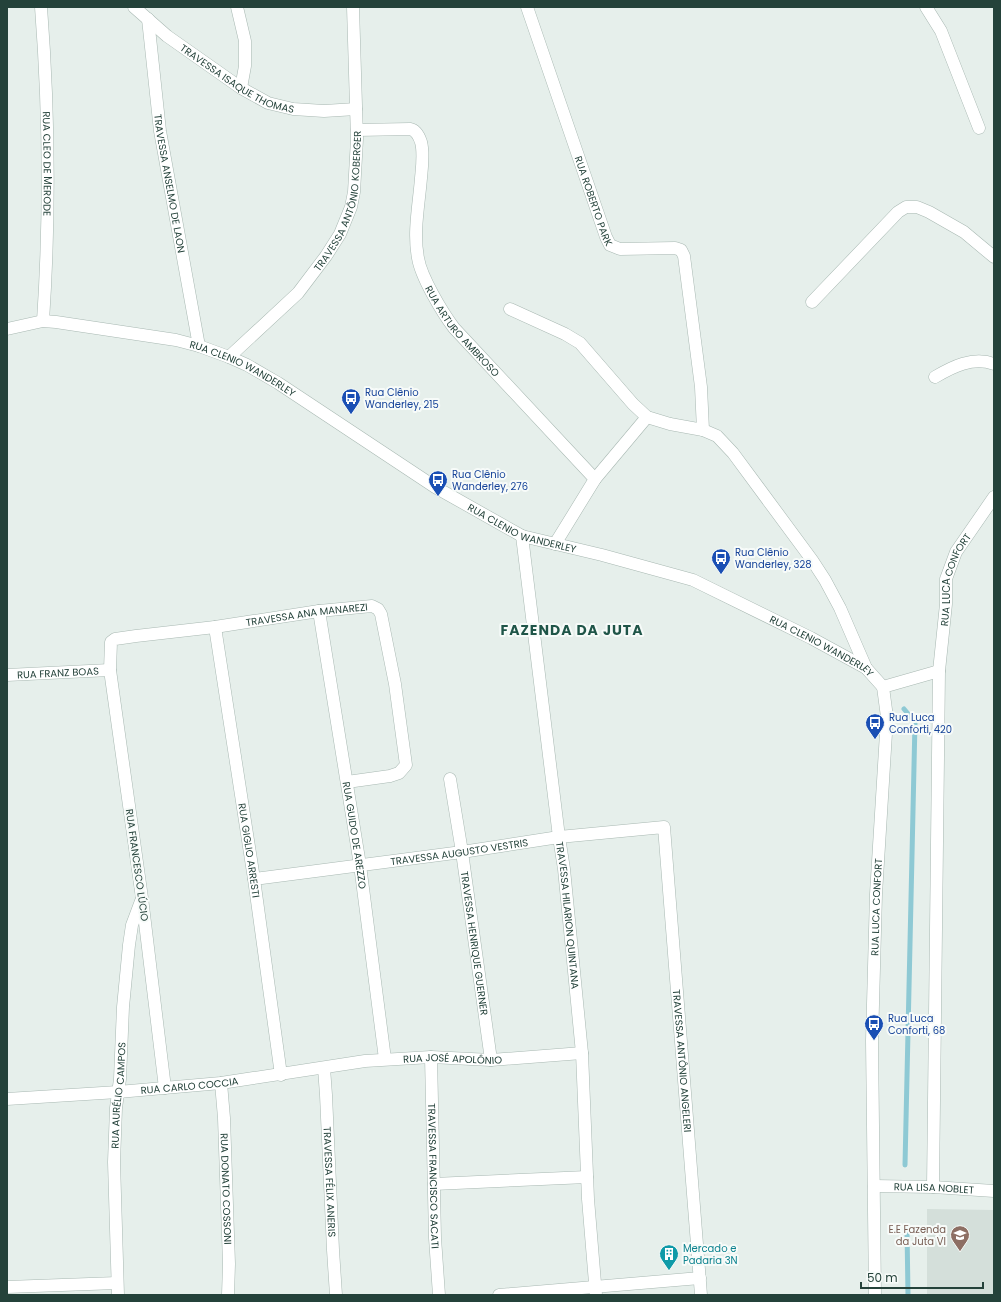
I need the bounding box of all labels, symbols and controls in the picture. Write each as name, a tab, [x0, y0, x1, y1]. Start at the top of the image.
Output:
street label: TRAVESSA ISAQUE THOMAS	[177, 40, 296, 117]
street label: RUA CLEO DE MERODE	[39, 111, 55, 216]
street label: TRAVESSA ANSELMO DE LAON	[151, 113, 189, 254]
street label: TRAVESSA ANTÔNIO KOBERGER	[310, 131, 365, 274]
street label: RUA ROBERTO PARK	[571, 154, 617, 248]
street label: RUA ARTURO AMBROSO	[422, 283, 503, 380]
street label: RUA CLENIO WANDERLEY	[188, 336, 299, 400]
place label: Rua Clênio Wanderley, 215	[365, 385, 439, 412]
bus stop icon: Rua Clênio Wanderley, 215	[340, 387, 362, 415]
place label: Rua Clênio Wanderley, 276	[452, 467, 528, 494]
bus stop icon: Rua Clênio Wanderley, 276	[427, 469, 449, 497]
street label: RUA CLENIO WANDERLEY	[465, 500, 578, 556]
street label: RUA LUCA CONFORT	[936, 529, 975, 627]
place label: Rua Clênio Wanderley, 328	[735, 545, 812, 572]
bus stop icon: Rua Clênio Wanderley, 328	[710, 547, 732, 575]
street label: TRAVESSA ANA MANAREZI	[245, 599, 368, 630]
street label: RUA CLENIO WANDERLEY	[767, 611, 878, 680]
district label: FAZENDA DA JUTA	[501, 620, 643, 640]
street label: RUA FRANZ BOAS	[17, 663, 99, 682]
place label: Rua Luca Conforti, 420	[889, 710, 952, 737]
bus stop icon: Rua Luca Conforti, 420	[864, 712, 886, 740]
street label: RUA GUIDO DE AREZZO	[339, 780, 371, 890]
street label: RUA GIGLIO ARRESTI	[235, 802, 264, 899]
street label: RUA FRANCESCO LÚCIO	[122, 808, 152, 922]
street label: TRAVESSA AUGUSTO VESTRIS	[389, 834, 529, 869]
street label: TRAVESSA HILARION QUINTANA	[552, 840, 583, 990]
street label: RUA LUCA CONFORT	[867, 857, 886, 956]
street label: TRAVESSA HENRIQUE GUERNER	[457, 870, 492, 1016]
street label: TRAVESSA ANTÔNIO ANGELERI	[669, 989, 696, 1133]
place label: Rua Luca Conforti, 68	[888, 1011, 945, 1038]
bus stop icon: Rua Luca Conforti, 68	[863, 1013, 885, 1041]
street label: RUA AURÉLIO CAMPOS	[107, 1041, 129, 1149]
street label: RUA JOSÉ APOLÔNIO	[403, 1049, 503, 1068]
street label: RUA CARLO COCCIA	[140, 1073, 240, 1097]
street label: TRAVESSA FRANCISCO SACATI	[425, 1103, 443, 1249]
street label: TRAVESSA FÉLIX ANERIS	[320, 1126, 340, 1238]
street label: RUA DONATO COSSONI	[217, 1133, 236, 1245]
street label: RUA LISA NOBLET	[894, 1179, 975, 1197]
place label: E.E Fazenda da Juta VI	[889, 1222, 946, 1249]
school or university icon: E.E Fazenda da Juta VI	[949, 1224, 971, 1252]
place label: Mercado e Padaria 3N	[683, 1241, 738, 1268]
building icon: Mercado e Padaria 3N	[658, 1243, 680, 1271]
scale bar	[861, 1264, 983, 1290]
text: 50 m	[867, 1269, 898, 1286]

